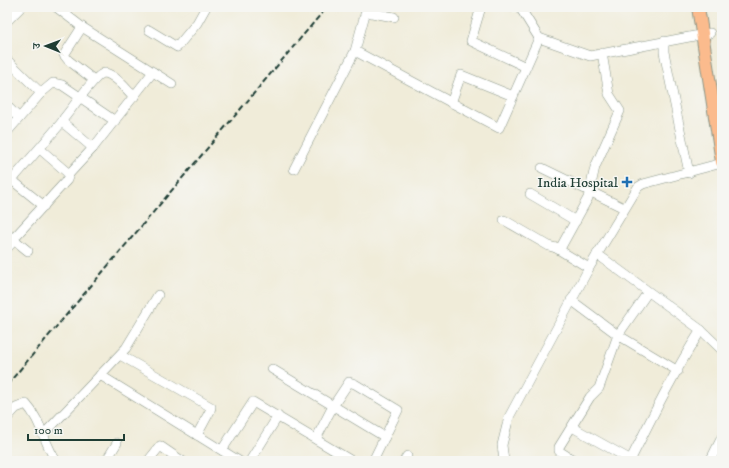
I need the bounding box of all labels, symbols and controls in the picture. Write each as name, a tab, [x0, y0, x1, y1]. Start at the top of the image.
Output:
north arrow	[26, 26, 66, 66]
text: उ	[30, 42, 44, 50]
place label: India Hospital	[537, 174, 619, 192]
marker: India Hospital	[621, 176, 633, 188]
scale bar	[28, 416, 124, 442]
text: 100 m	[34, 423, 63, 438]

